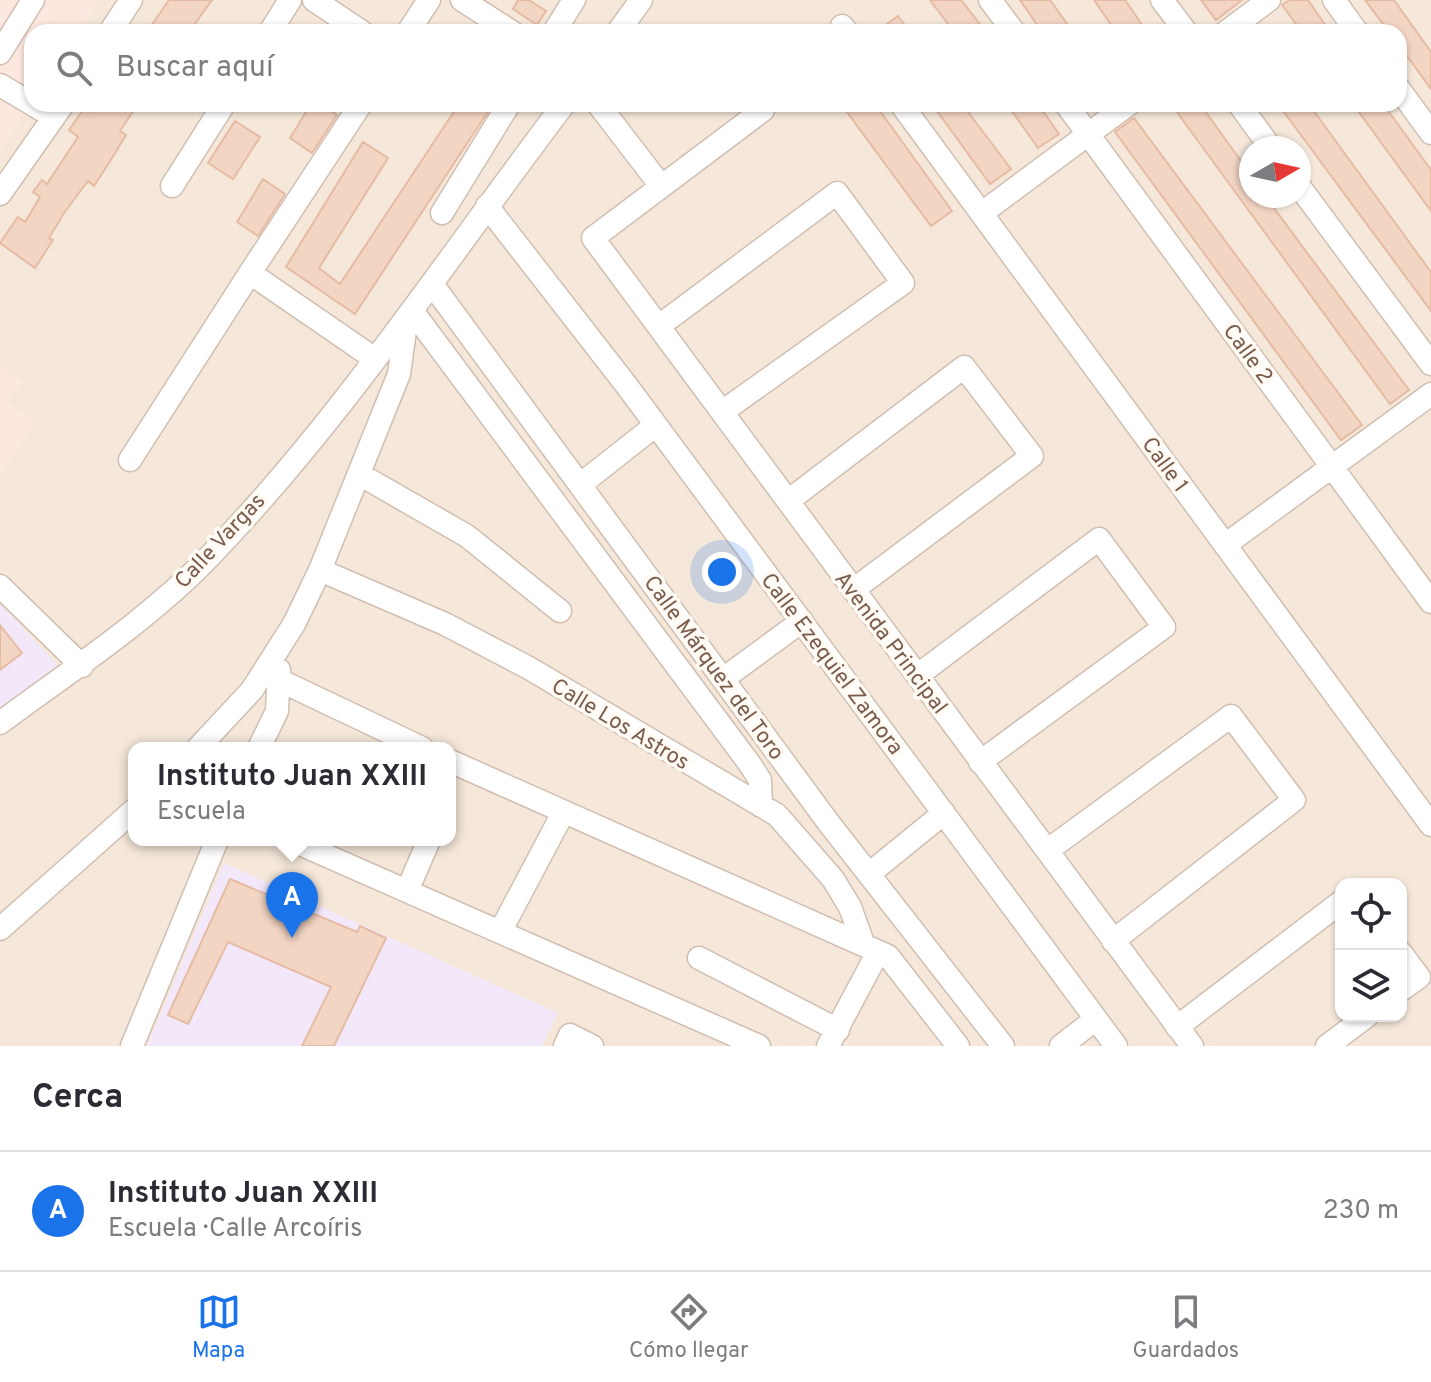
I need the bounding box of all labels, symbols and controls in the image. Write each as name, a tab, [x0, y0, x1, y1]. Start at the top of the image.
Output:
search box	[24, 24, 1407, 112]
icon: search	[52, 46, 96, 90]
text: Buscar aquí	[116, 50, 274, 87]
north arrow	[1239, 136, 1311, 208]
street label: Calle 2	[1216, 319, 1278, 390]
street label: Calle 1	[1135, 432, 1193, 499]
street label: Calle Vargas	[170, 488, 272, 595]
your location	[702, 552, 742, 592]
street label: Avenida Principal	[828, 567, 952, 720]
street label: Calle Ezequiel Zamora	[754, 568, 908, 761]
street label: Calle Márquez del Toro	[637, 571, 789, 766]
street label: Calle Los Astros	[546, 673, 694, 777]
popup	[128, 742, 456, 846]
text: Instituto Juan XXIII	[157, 759, 427, 796]
text: Escuela	[157, 796, 246, 829]
pin: A	[266, 872, 318, 938]
map controls	[1335, 878, 1407, 1022]
button: locate	[1335, 878, 1407, 950]
button: layers	[1335, 950, 1407, 1022]
text: Cerca	[32, 1077, 123, 1120]
text: Instituto Juan XXIII	[108, 1176, 378, 1213]
text: A	[49, 1195, 67, 1228]
text: 230 m	[1323, 1195, 1399, 1228]
text: Escuela · Calle Arcoíris	[108, 1213, 362, 1246]
tab: Mapa	[192, 1290, 245, 1365]
tab: Cómo llegar	[629, 1290, 749, 1365]
tab: Guardados	[1133, 1290, 1239, 1365]

